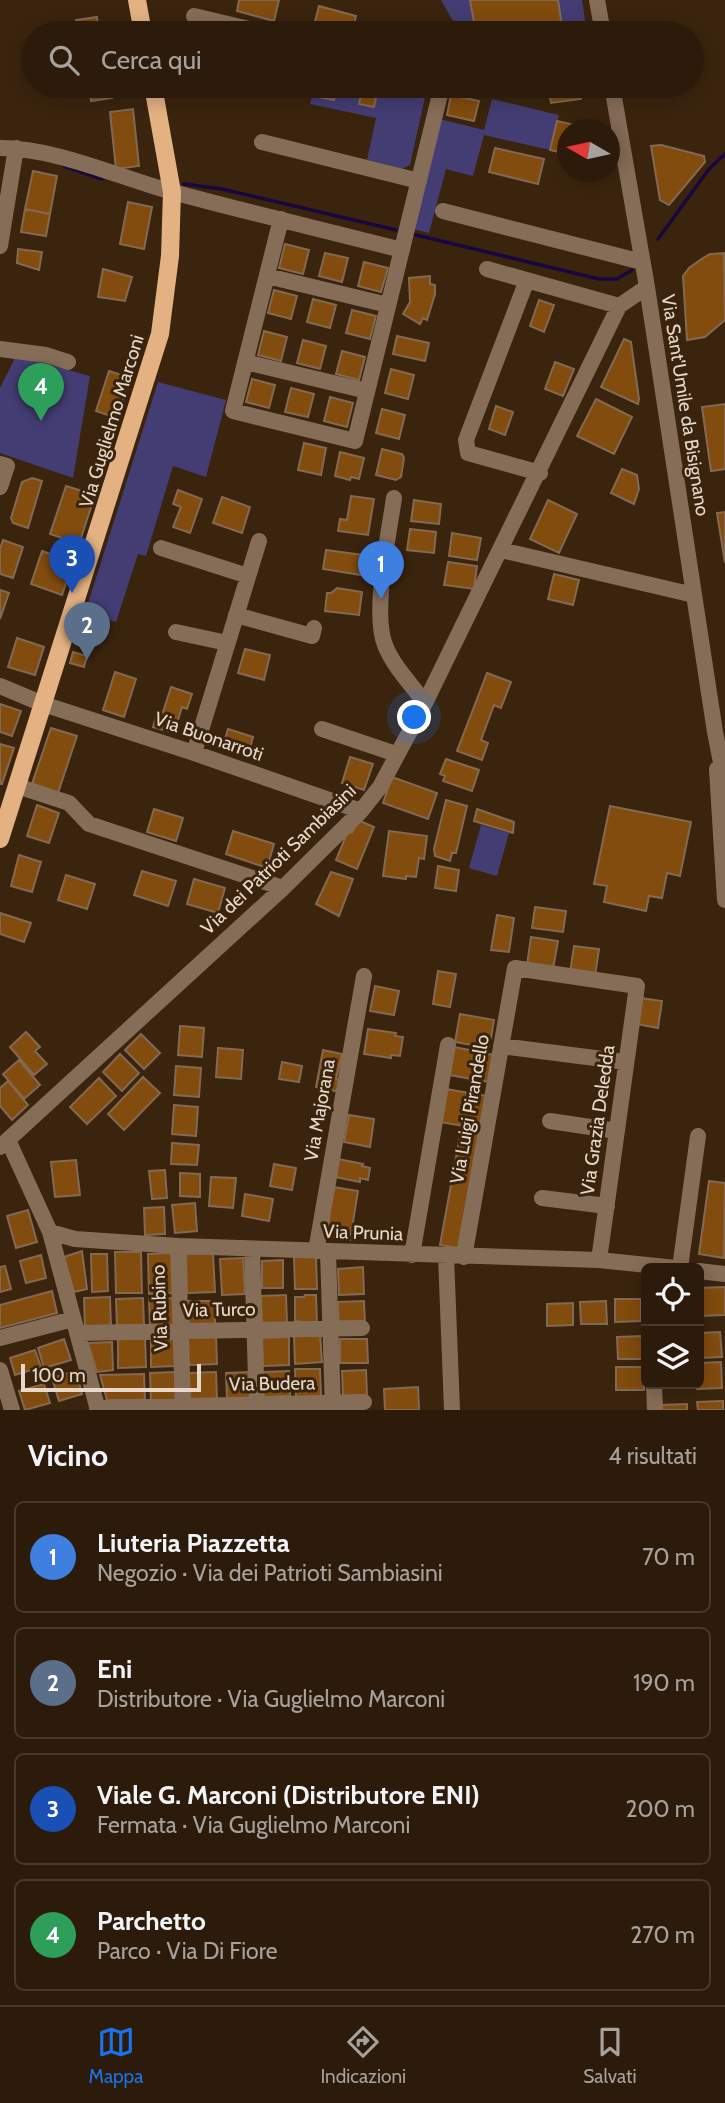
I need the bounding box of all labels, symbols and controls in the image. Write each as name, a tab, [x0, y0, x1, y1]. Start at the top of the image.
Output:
search box	[21, 21, 704, 98]
icon: search	[45, 41, 83, 79]
text: Cerca qui	[101, 44, 202, 76]
north arrow	[557, 119, 620, 182]
street label: Via Sant'Umile da Bisignano	[657, 293, 714, 518]
street label: Via Guglielmo Marconi	[74, 332, 149, 510]
pin: 4	[18, 363, 64, 421]
pin: 3	[49, 535, 95, 593]
pin: 1	[358, 541, 404, 599]
pin: 2	[64, 602, 110, 660]
your location	[397, 700, 431, 734]
street label: Via Buonarroti	[151, 707, 266, 766]
street label: Via dei Patrioti Sambiasini	[196, 779, 361, 939]
street label: Via Luigi Pirandello	[445, 1033, 494, 1186]
street label: Via Grazia Deledda	[576, 1043, 619, 1197]
street label: Via Majorana	[299, 1057, 340, 1163]
street label: Via Prunia	[322, 1220, 404, 1245]
map controls	[641, 1263, 704, 1389]
button: locate	[641, 1263, 704, 1326]
street label: Via Rubino	[146, 1264, 173, 1352]
street label: Via Turco	[182, 1297, 256, 1322]
button: layers	[641, 1326, 704, 1389]
scale bar	[21, 1361, 201, 1393]
text: 100 m	[32, 1364, 86, 1387]
street label: Via Budera	[229, 1371, 315, 1396]
text: Vicino	[28, 1437, 108, 1474]
text: 4 risultati	[608, 1442, 697, 1470]
text: Liuteria Piazzetta	[97, 1527, 290, 1559]
text: 1	[49, 1543, 57, 1571]
text: 70 m	[642, 1543, 695, 1571]
text: Negozio · Via dei Patrioti Sambiasini	[97, 1559, 443, 1587]
text: Eni	[97, 1653, 132, 1685]
text: 2	[47, 1669, 59, 1697]
text: 190 m	[633, 1669, 695, 1697]
text: Distributore · Via Guglielmo Marconi	[97, 1685, 445, 1713]
text: Viale G. Marconi (Distributore ENI)	[97, 1779, 480, 1811]
text: 3	[47, 1795, 59, 1823]
text: 200 m	[625, 1795, 695, 1823]
text: Fermata · Via Guglielmo Marconi	[97, 1811, 410, 1839]
text: Parchetto	[97, 1905, 206, 1937]
text: 4	[46, 1921, 60, 1949]
text: 270 m	[630, 1921, 695, 1949]
text: Parco · Via Di Fiore	[97, 1937, 277, 1965]
tab: Mappa	[89, 2023, 143, 2088]
tab: Indicazioni	[320, 2023, 406, 2088]
tab: Salvati	[583, 2023, 636, 2088]

